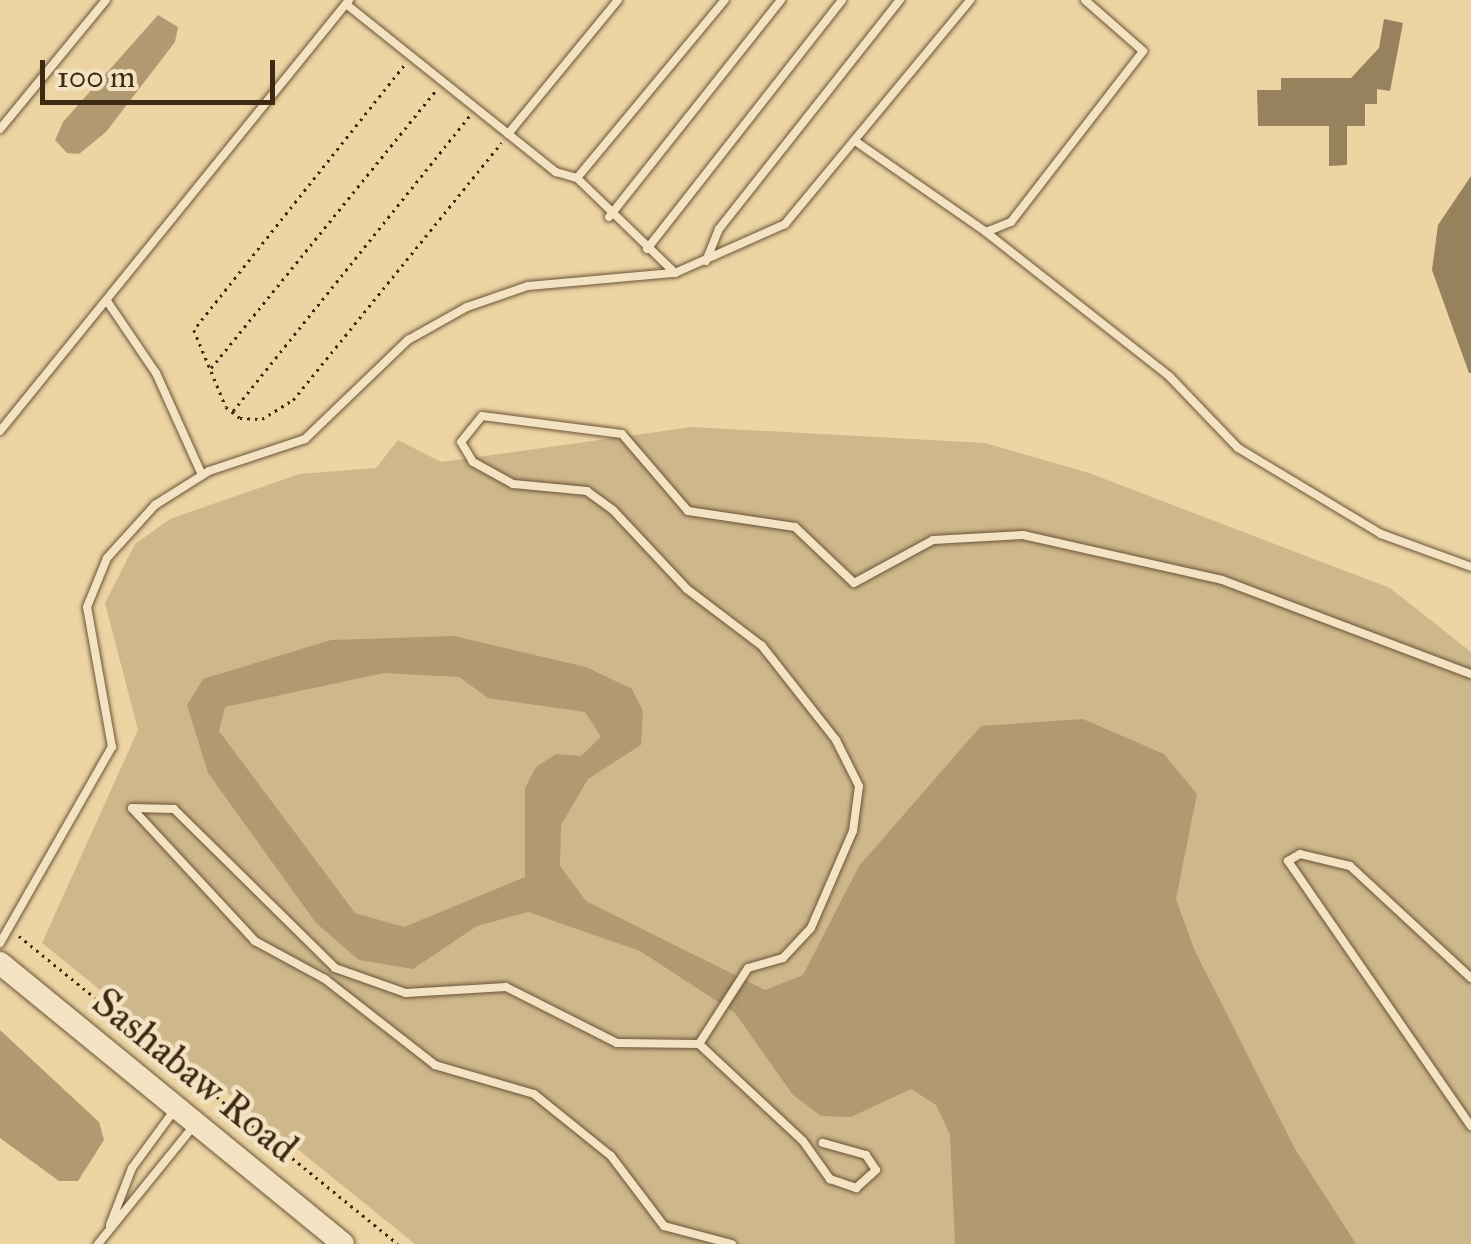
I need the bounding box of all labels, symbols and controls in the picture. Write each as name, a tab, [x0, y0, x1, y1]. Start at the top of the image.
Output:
scale bar	[45, 40, 280, 102]
text: 100 m	[57, 59, 135, 95]
street label: Sashabaw Road	[83, 978, 307, 1172]

